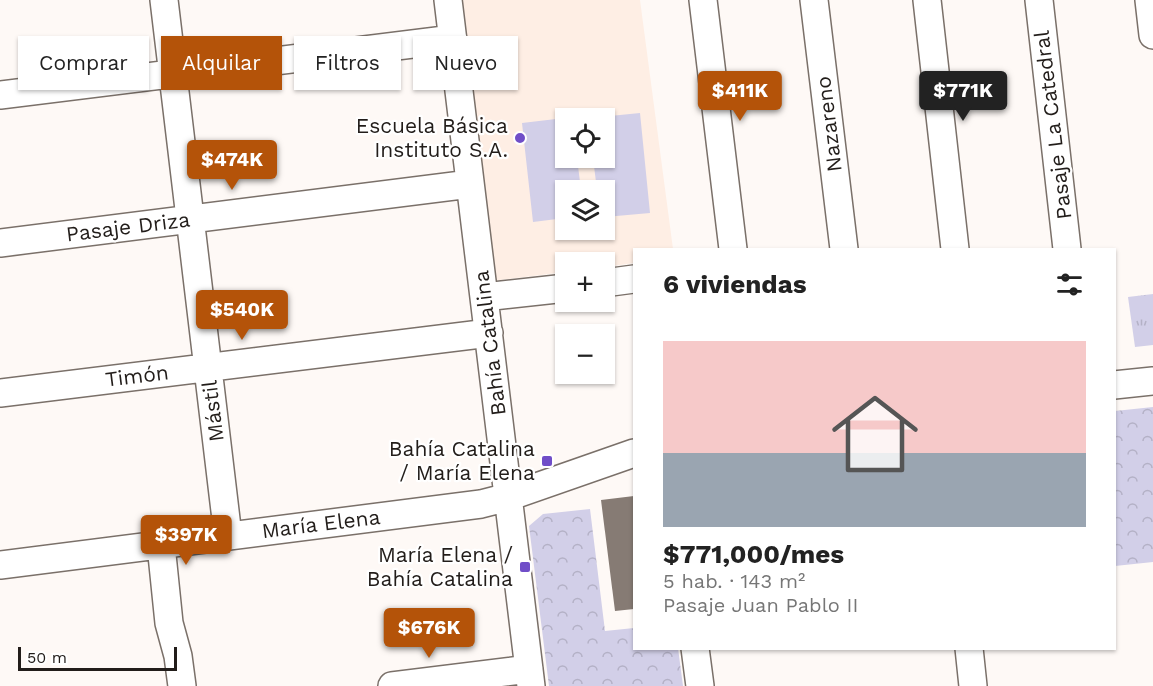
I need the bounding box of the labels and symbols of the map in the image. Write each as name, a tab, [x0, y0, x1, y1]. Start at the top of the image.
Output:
street label: Pasaje La Catedral	[1028, 29, 1076, 221]
pin: $411K	[698, 71, 782, 122]
pin: $771K	[921, 71, 1005, 122]
street label: Nazareno	[810, 75, 847, 173]
place label: Escuela Básica Instituto S.A.	[356, 113, 508, 162]
marker: Escuela Básica Instituto S.A.	[513, 131, 527, 145]
pin: $474K	[190, 140, 274, 191]
street label: Pasaje Driza	[64, 206, 192, 247]
street label: Bahía Catalina	[468, 269, 511, 417]
pin: $540K	[200, 290, 284, 341]
street label: Timón	[104, 359, 170, 392]
street label: Mástil	[196, 378, 229, 443]
place label: Bahía Catalina / María Elena	[389, 436, 535, 485]
marker: Bahía Catalina / María Elena	[540, 454, 554, 468]
street label: María Elena	[260, 504, 382, 543]
pin: $397K	[144, 515, 228, 566]
place label: María Elena / Bahía Catalina	[367, 542, 513, 591]
marker: María Elena / Bahía Catalina	[518, 560, 532, 574]
pin: $676K	[387, 608, 471, 659]
scale bar	[18, 644, 177, 672]

